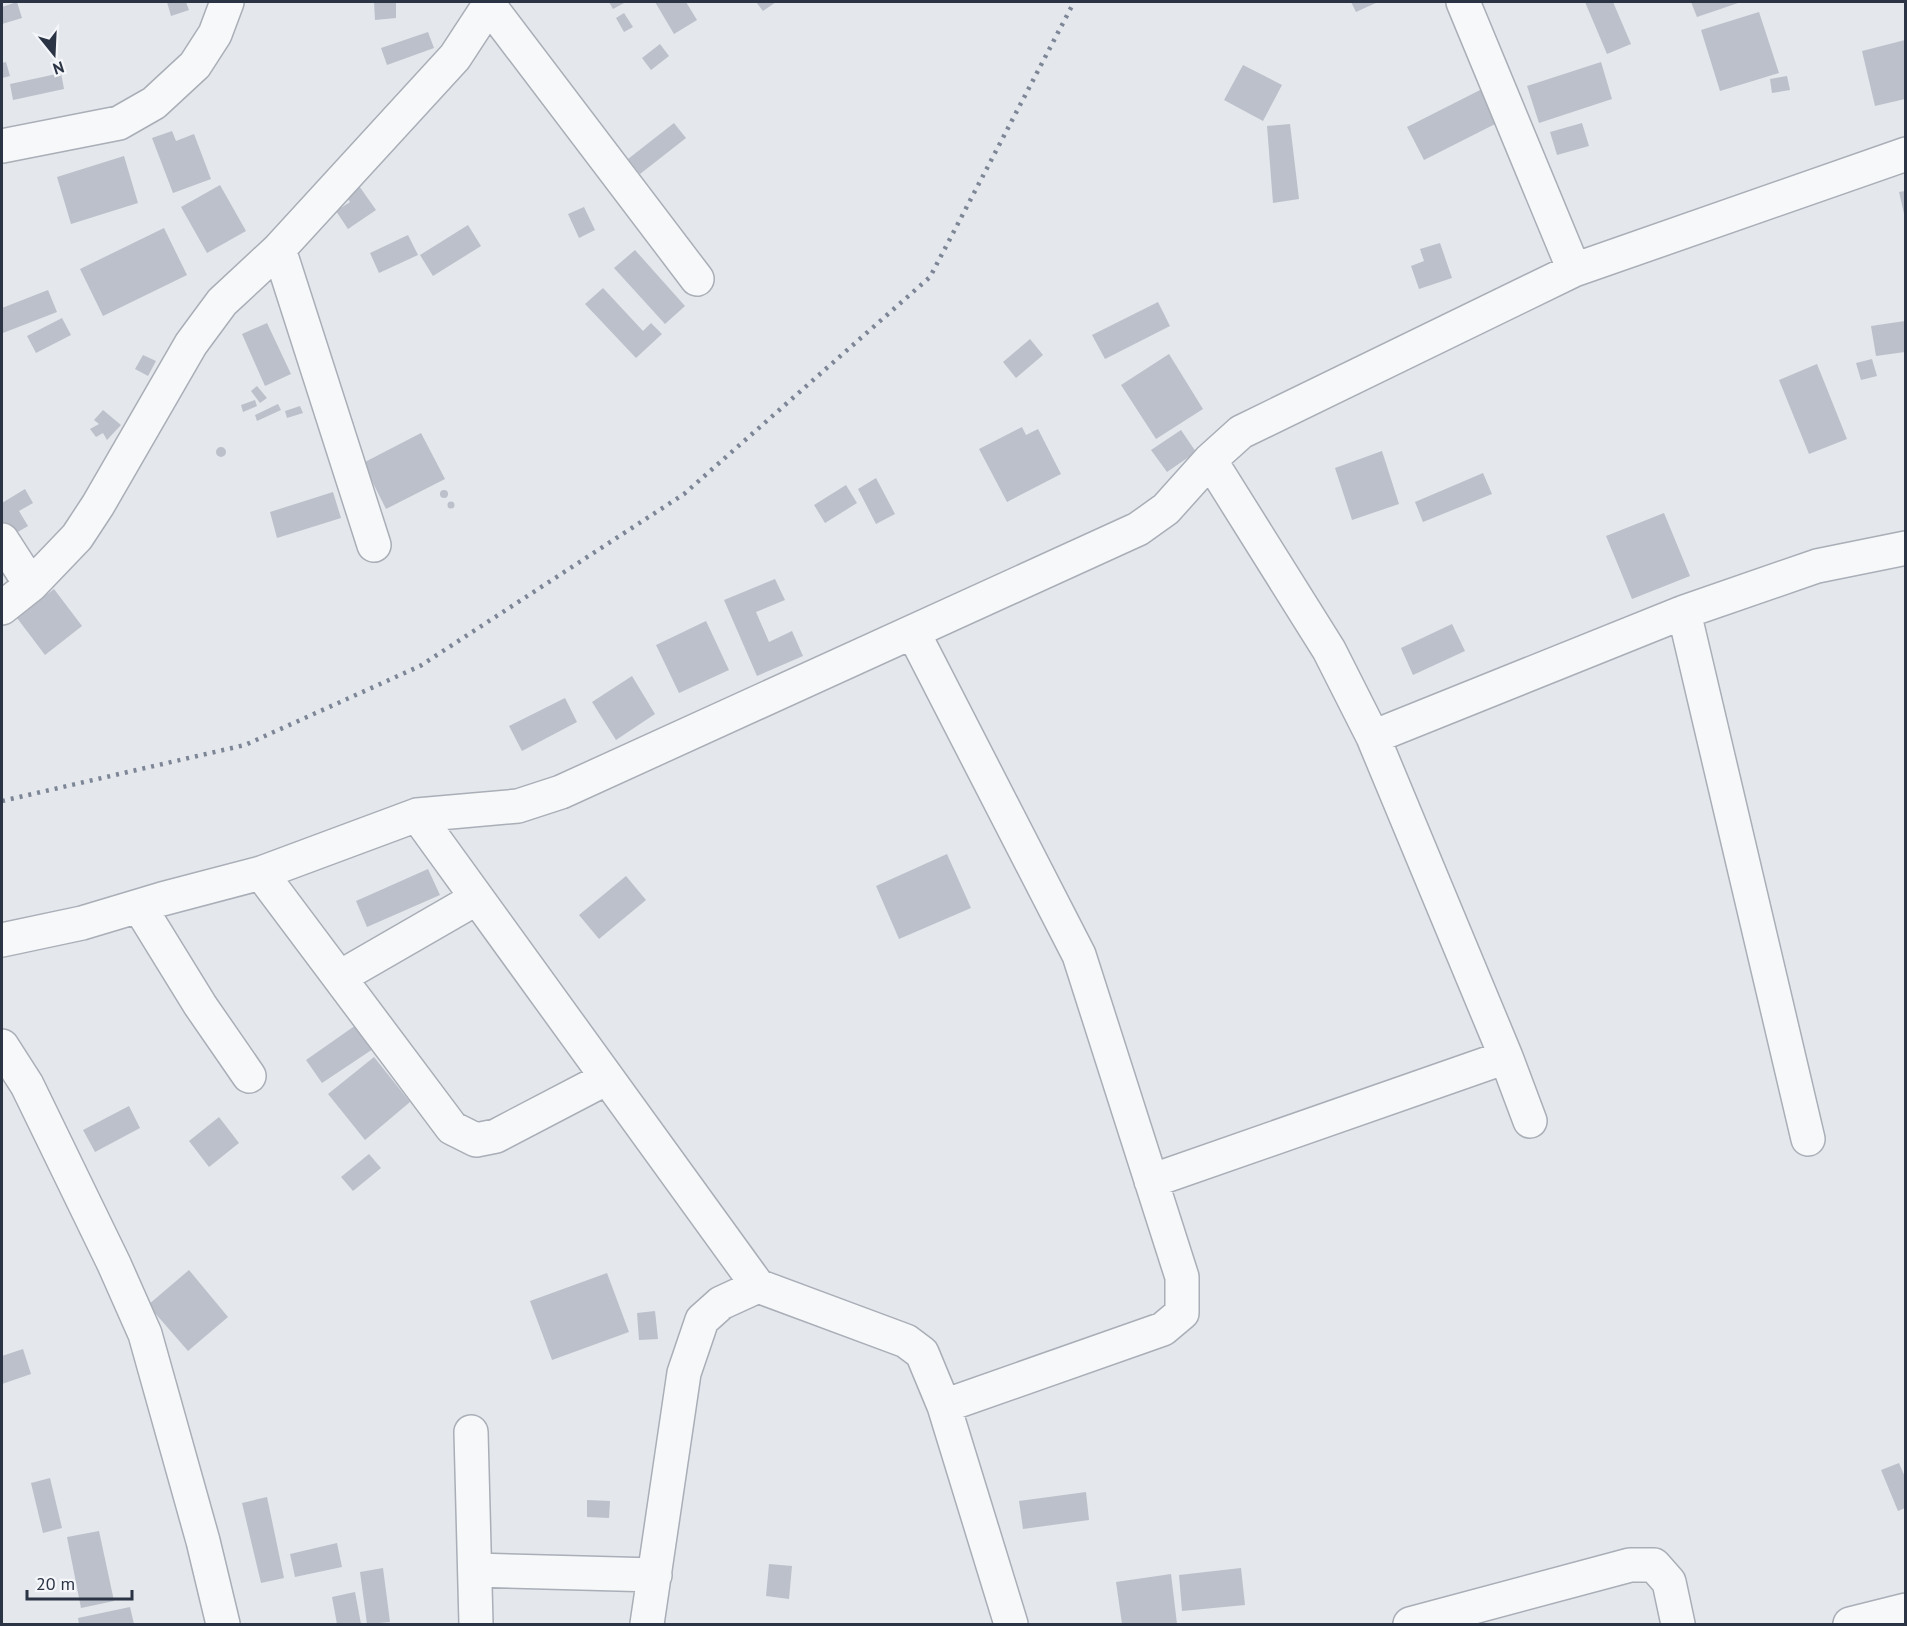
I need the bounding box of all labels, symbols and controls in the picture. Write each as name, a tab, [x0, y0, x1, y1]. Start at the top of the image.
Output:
north arrow	[24, 24, 84, 84]
text: N	[51, 57, 67, 79]
scale bar	[27, 1563, 132, 1601]
text: 20 m	[36, 1572, 75, 1595]

